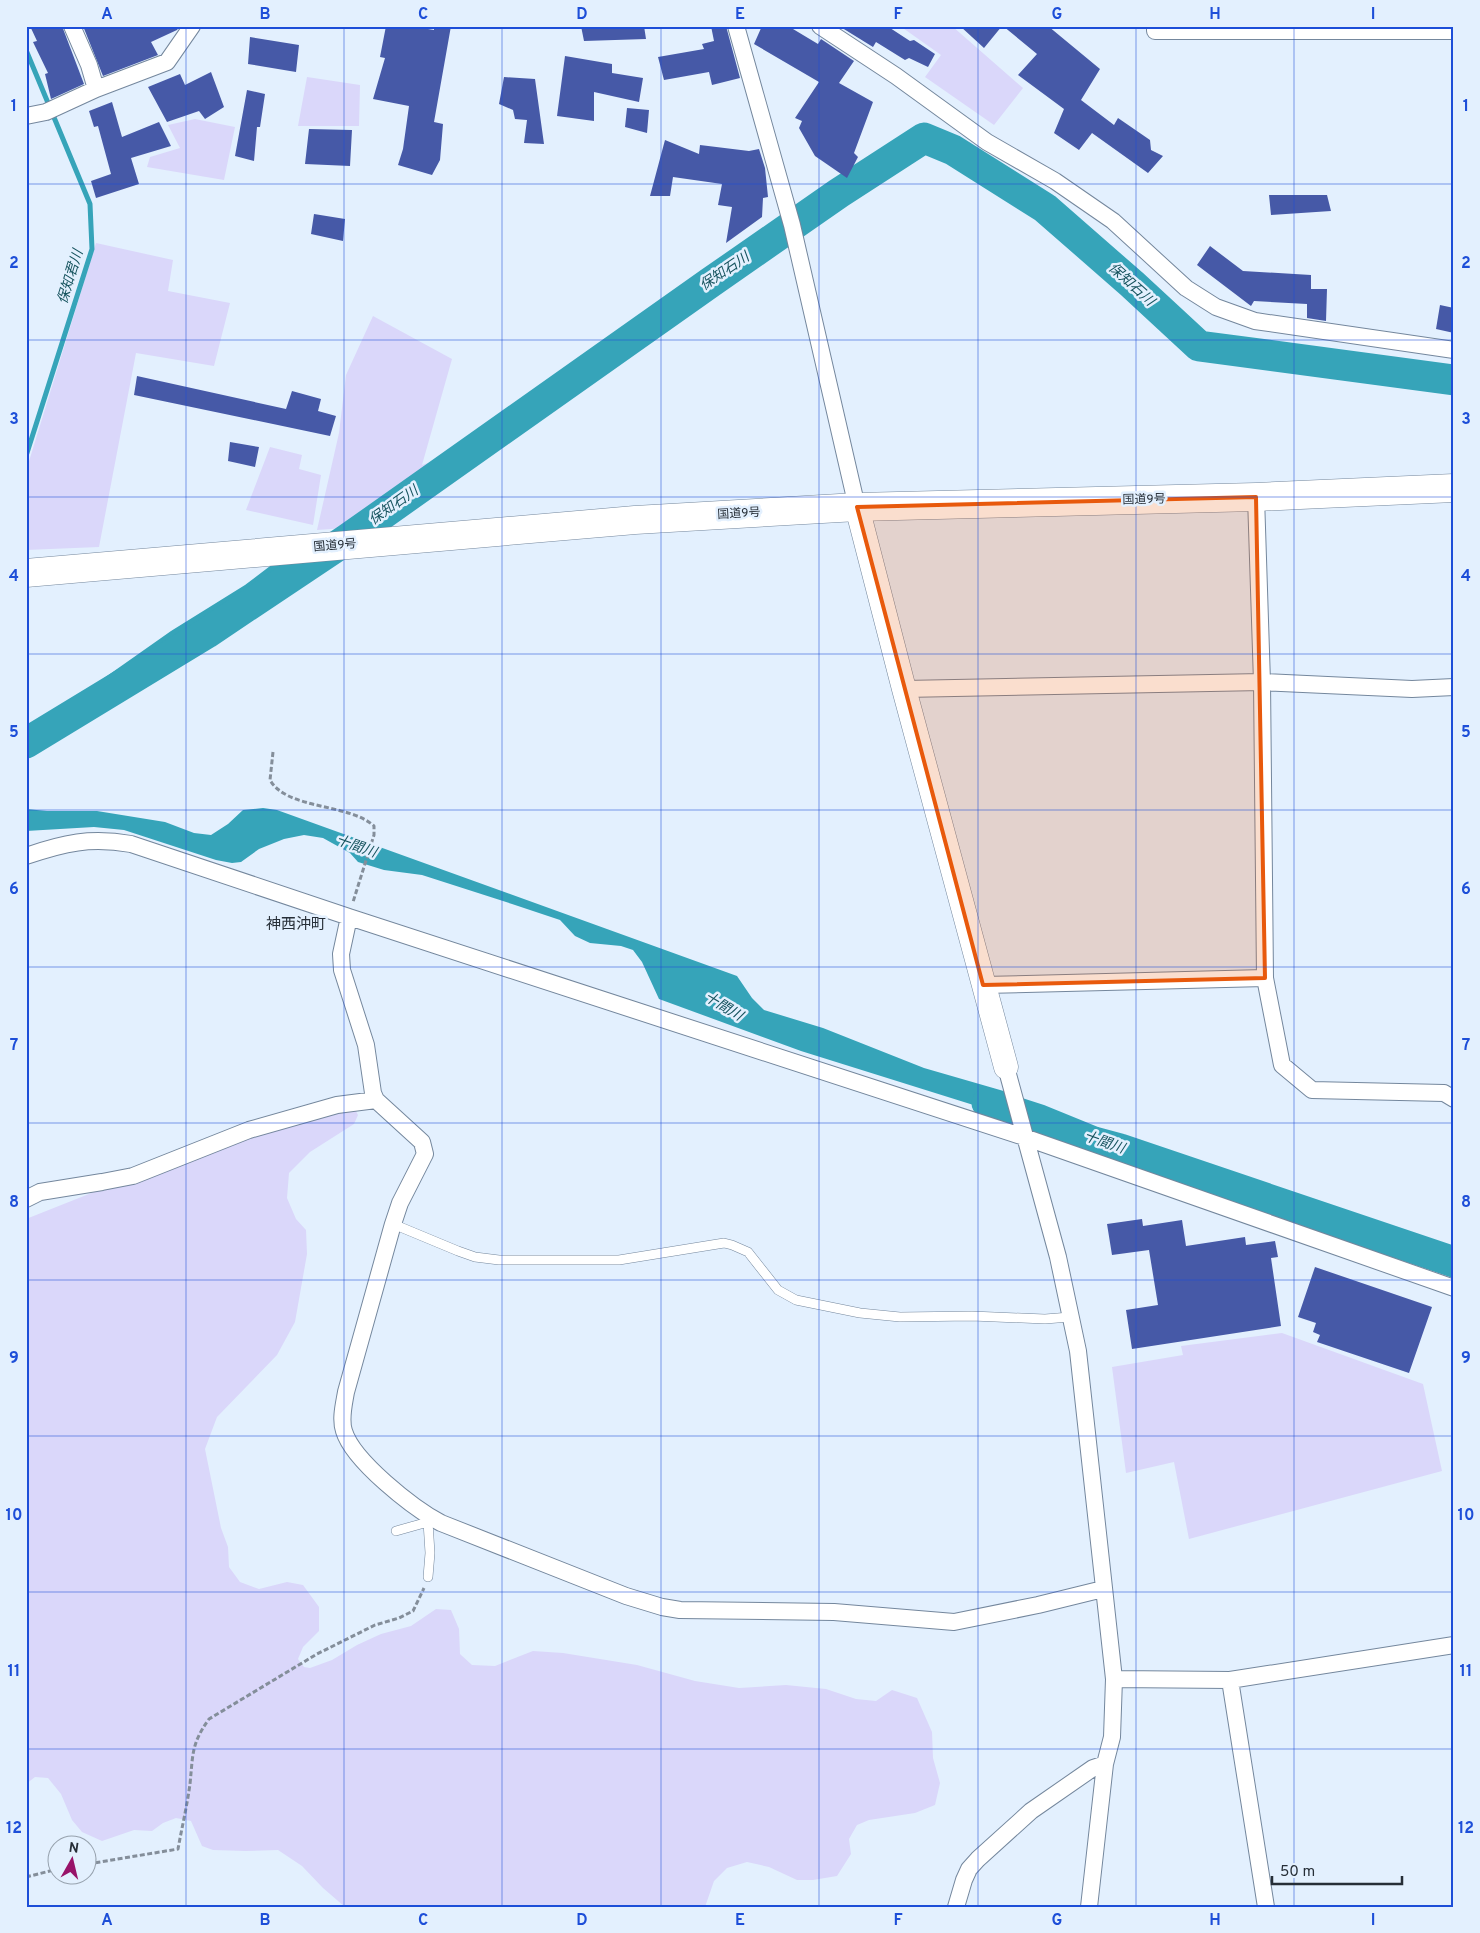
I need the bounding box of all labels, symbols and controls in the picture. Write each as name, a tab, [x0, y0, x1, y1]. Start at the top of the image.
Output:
text: A	[101, 5, 113, 25]
text: B	[259, 5, 271, 25]
text: C	[418, 5, 428, 25]
text: D	[576, 5, 588, 25]
text: E	[735, 5, 745, 25]
text: F	[893, 5, 903, 25]
text: G	[1052, 5, 1062, 25]
text: H	[1209, 5, 1221, 25]
text: I	[1371, 5, 1375, 25]
text: 1	[11, 97, 17, 117]
text: 1	[1463, 97, 1469, 117]
water label: 保知君川	[55, 246, 88, 306]
water label: 保知石川	[697, 248, 755, 295]
text: 2	[9, 254, 19, 274]
text: 2	[1461, 254, 1471, 274]
water label: 保知石川	[1105, 260, 1159, 311]
text: 3	[9, 410, 19, 430]
text: 3	[1461, 410, 1471, 430]
water label: 保知石川	[366, 482, 423, 529]
street label: 国道9号	[1122, 492, 1166, 508]
street label: 国道9号	[717, 505, 761, 523]
street label: 国道9号	[313, 536, 357, 556]
text: 4	[9, 567, 19, 587]
text: 4	[1461, 567, 1471, 587]
text: 5	[9, 723, 19, 743]
text: 5	[1461, 723, 1471, 743]
water label: 十間川	[333, 832, 381, 863]
text: 6	[9, 880, 19, 900]
text: 6	[1461, 880, 1471, 900]
district label: 神西沖町	[266, 916, 326, 935]
water label: 十間川	[701, 989, 747, 1026]
text: 7	[10, 1036, 18, 1056]
text: 7	[1462, 1036, 1470, 1056]
water label: 十間川	[1081, 1128, 1129, 1159]
text: 8	[9, 1193, 19, 1213]
text: 8	[1461, 1193, 1471, 1213]
text: 9	[9, 1349, 19, 1369]
text: 9	[1461, 1349, 1471, 1369]
text: 10	[6, 1506, 22, 1526]
text: 10	[1458, 1506, 1474, 1526]
text: 11	[8, 1662, 20, 1682]
text: 11	[1460, 1662, 1472, 1682]
text: 12	[6, 1819, 22, 1839]
text: 12	[1458, 1819, 1474, 1839]
north arrow	[48, 1836, 98, 1886]
text: N	[67, 1839, 80, 1858]
scale bar	[1272, 1853, 1402, 1885]
text: 50 m	[1280, 1863, 1315, 1882]
text: A	[101, 1911, 113, 1931]
text: B	[259, 1911, 271, 1931]
text: C	[418, 1911, 428, 1931]
text: D	[576, 1911, 588, 1931]
text: E	[735, 1911, 745, 1931]
text: F	[893, 1911, 903, 1931]
text: G	[1052, 1911, 1062, 1931]
text: H	[1209, 1911, 1221, 1931]
text: I	[1371, 1911, 1375, 1931]

